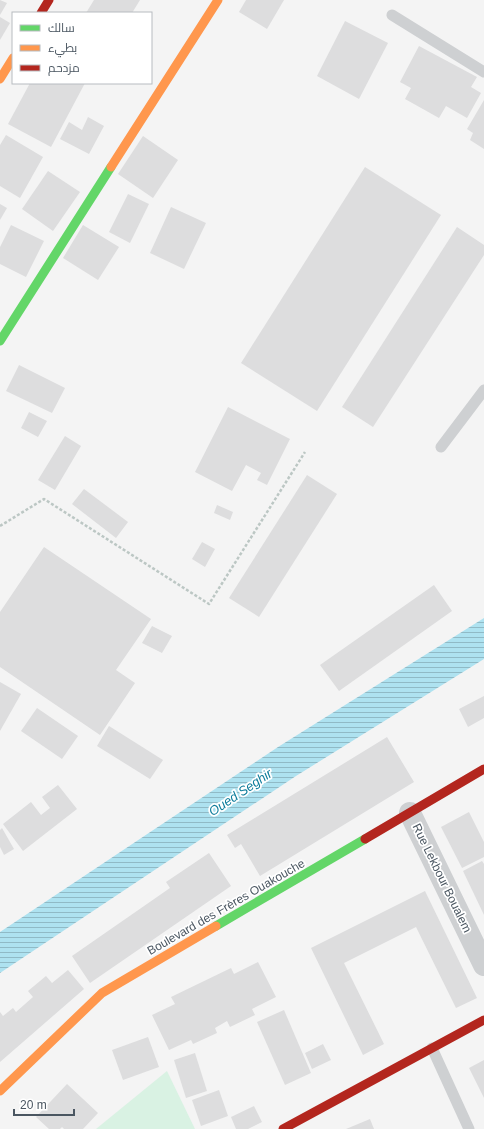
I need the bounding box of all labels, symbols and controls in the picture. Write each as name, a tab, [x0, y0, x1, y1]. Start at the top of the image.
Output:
legend	[12, 12, 152, 84]
text: سالك	[48, 21, 75, 35]
text: بطيء	[48, 41, 77, 58]
text: مزدحم	[48, 61, 80, 76]
water label: Oued Seghir	[206, 765, 275, 819]
street label: Rue Lekbour Boualem	[410, 821, 474, 935]
street label: Boulevard des Frères Ouakouche	[145, 856, 307, 958]
scale bar	[14, 1091, 74, 1117]
text: 20 m	[20, 1098, 47, 1112]

